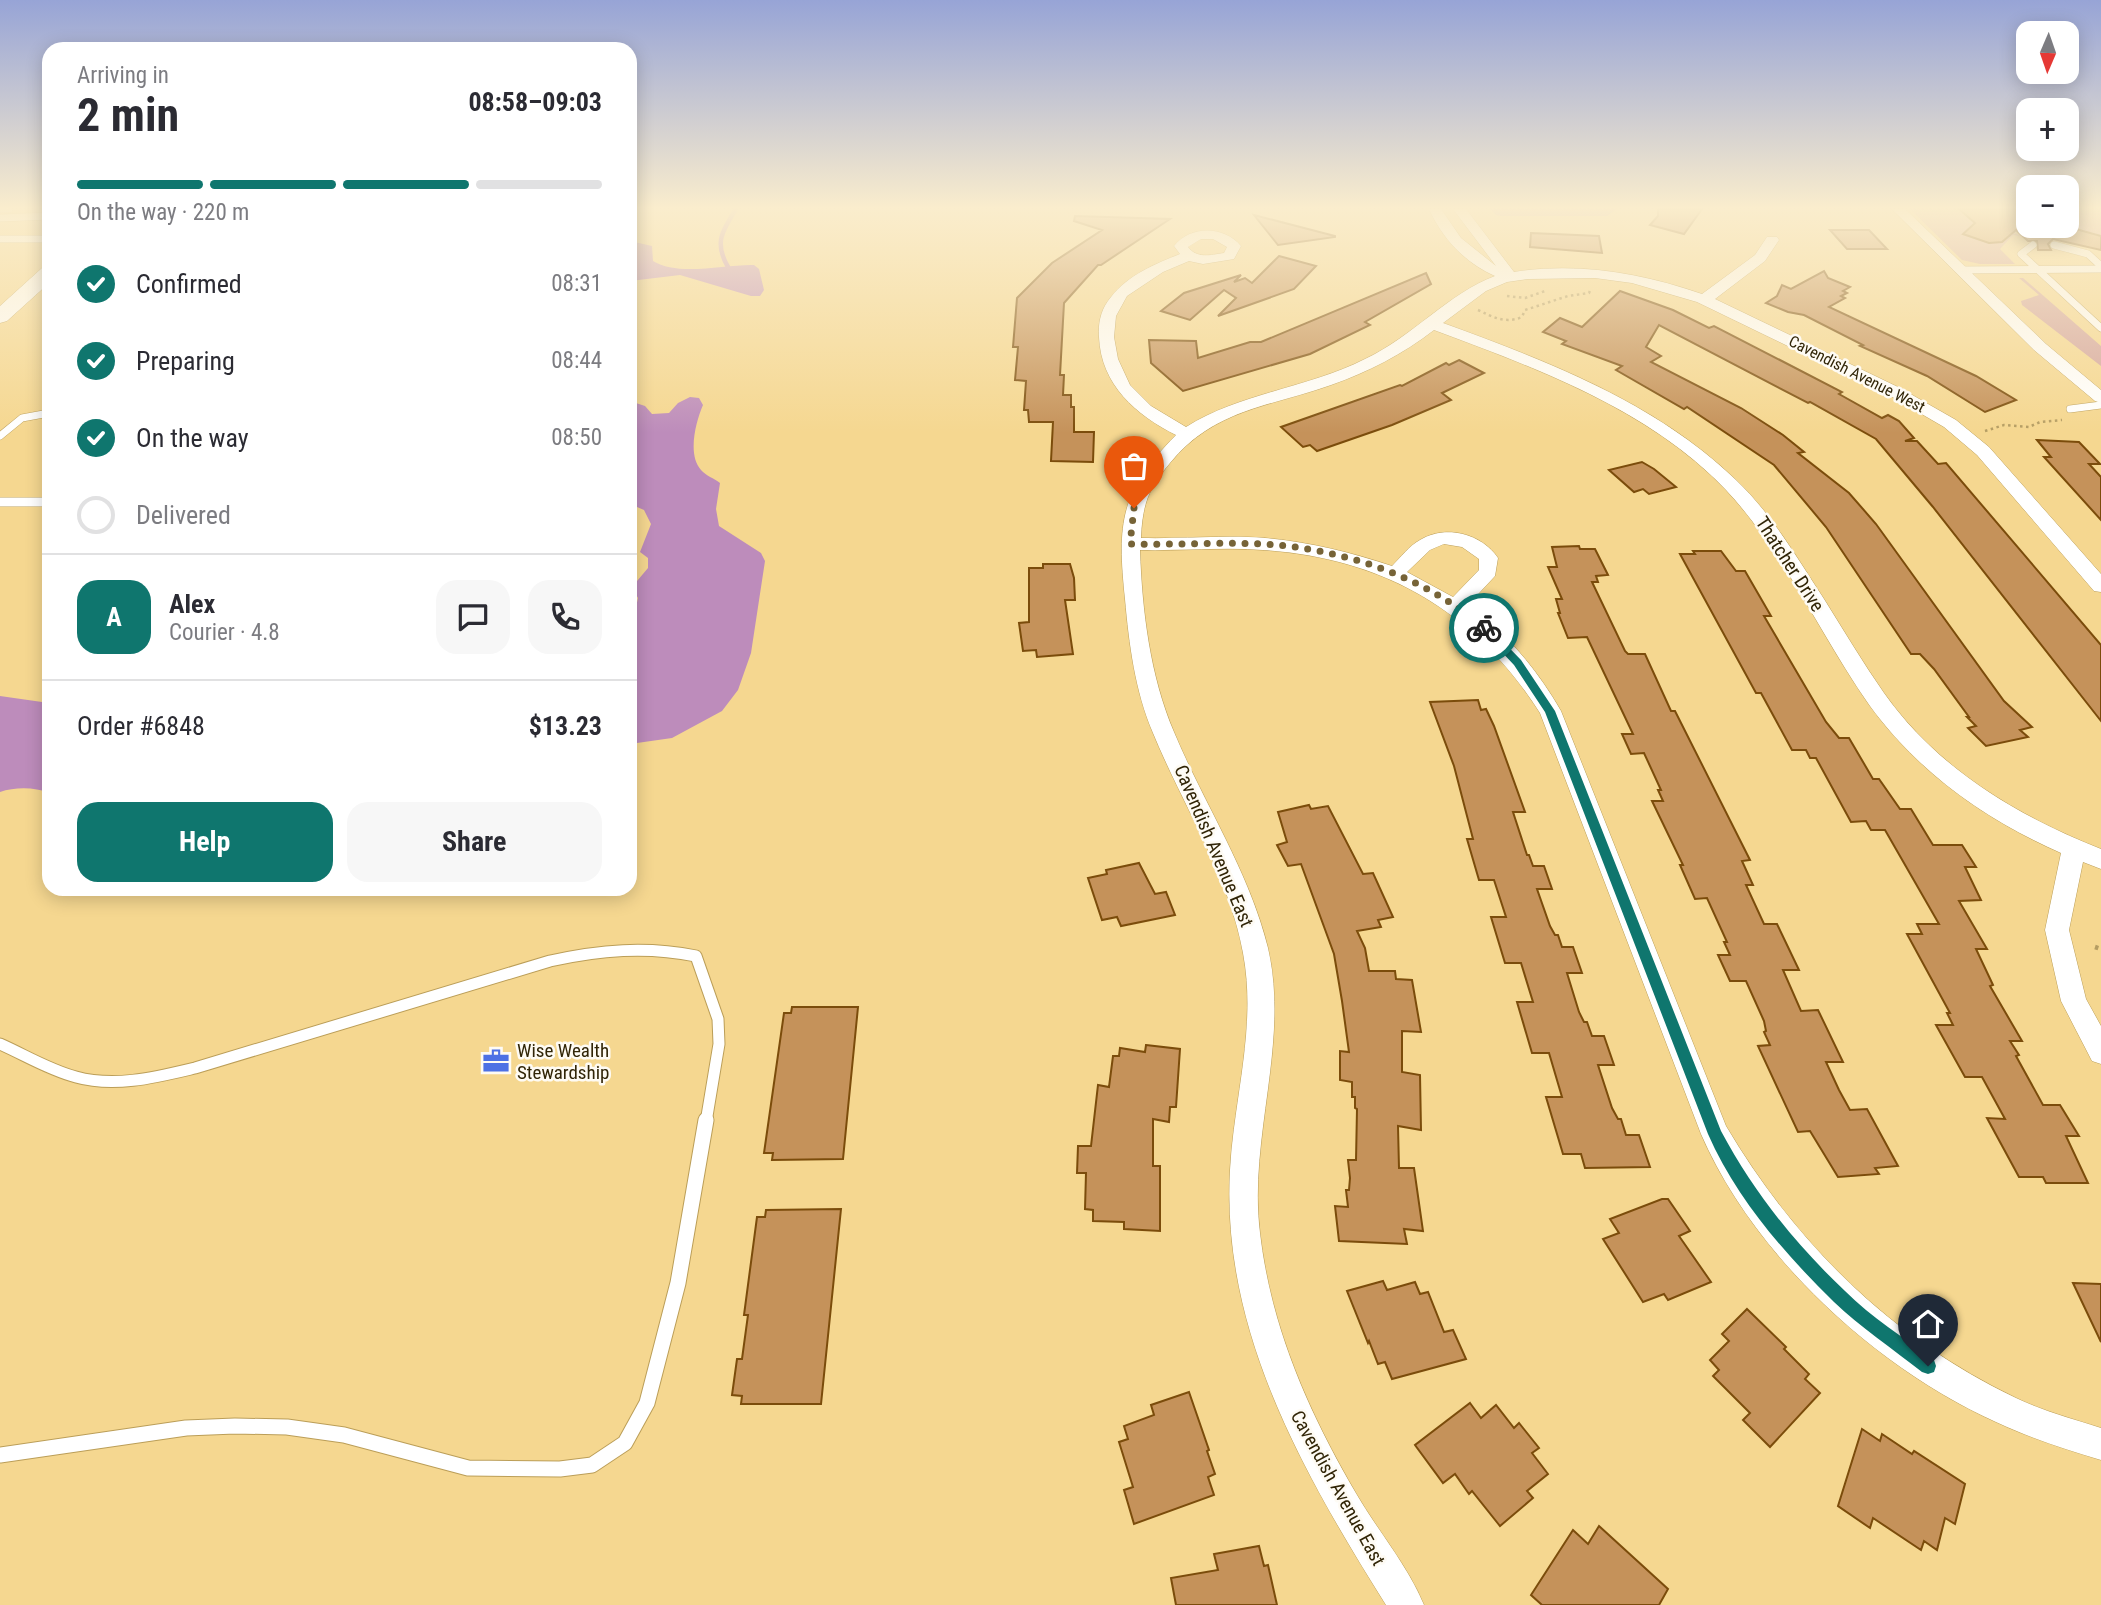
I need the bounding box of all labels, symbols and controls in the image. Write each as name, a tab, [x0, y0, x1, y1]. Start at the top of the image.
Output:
north arrow	[2016, 21, 2079, 84]
map controls	[2016, 21, 2079, 238]
text: Arriving in	[77, 62, 169, 89]
text: 08:58–09:03	[468, 87, 602, 117]
text: 2 min	[77, 88, 179, 142]
button: +	[2016, 98, 2079, 161]
button: −	[2016, 175, 2079, 238]
text: On the way · 220 m	[77, 199, 249, 226]
icon: check	[77, 265, 115, 303]
text: Confirmed	[136, 269, 242, 299]
text: 08:31	[551, 270, 602, 297]
street label: Cavendish Avenue West	[1786, 331, 1928, 417]
icon: check	[77, 342, 115, 380]
text: Preparing	[136, 346, 235, 376]
text: 08:44	[551, 347, 602, 374]
icon: check	[77, 419, 115, 457]
text: On the way	[136, 423, 249, 453]
text: 08:50	[551, 424, 602, 451]
pin	[1104, 436, 1164, 508]
icon: bag	[1115, 447, 1153, 485]
text: Delivered	[136, 500, 231, 530]
street label: Thatcher Drive	[1751, 512, 1829, 616]
button: chat	[436, 580, 510, 654]
button: phone	[528, 580, 602, 654]
text: Alex	[169, 589, 215, 619]
courier	[1449, 593, 1519, 663]
text: A	[106, 602, 122, 632]
icon: bike	[1465, 609, 1503, 647]
text: Courier · 4.8	[169, 619, 280, 646]
text: Order #6848	[77, 711, 205, 741]
text: $13.23	[529, 711, 602, 741]
street label: Cavendish Avenue East	[1169, 762, 1259, 930]
button: Help	[77, 802, 333, 882]
button: Share	[347, 802, 602, 882]
place label: Wise Wealth Stewardship	[517, 1039, 609, 1084]
office icon: Wise Wealth Stewardship	[481, 1046, 511, 1076]
pin	[1898, 1294, 1958, 1366]
icon: home	[1909, 1305, 1947, 1343]
street label: Cavendish Avenue East	[1286, 1406, 1390, 1570]

